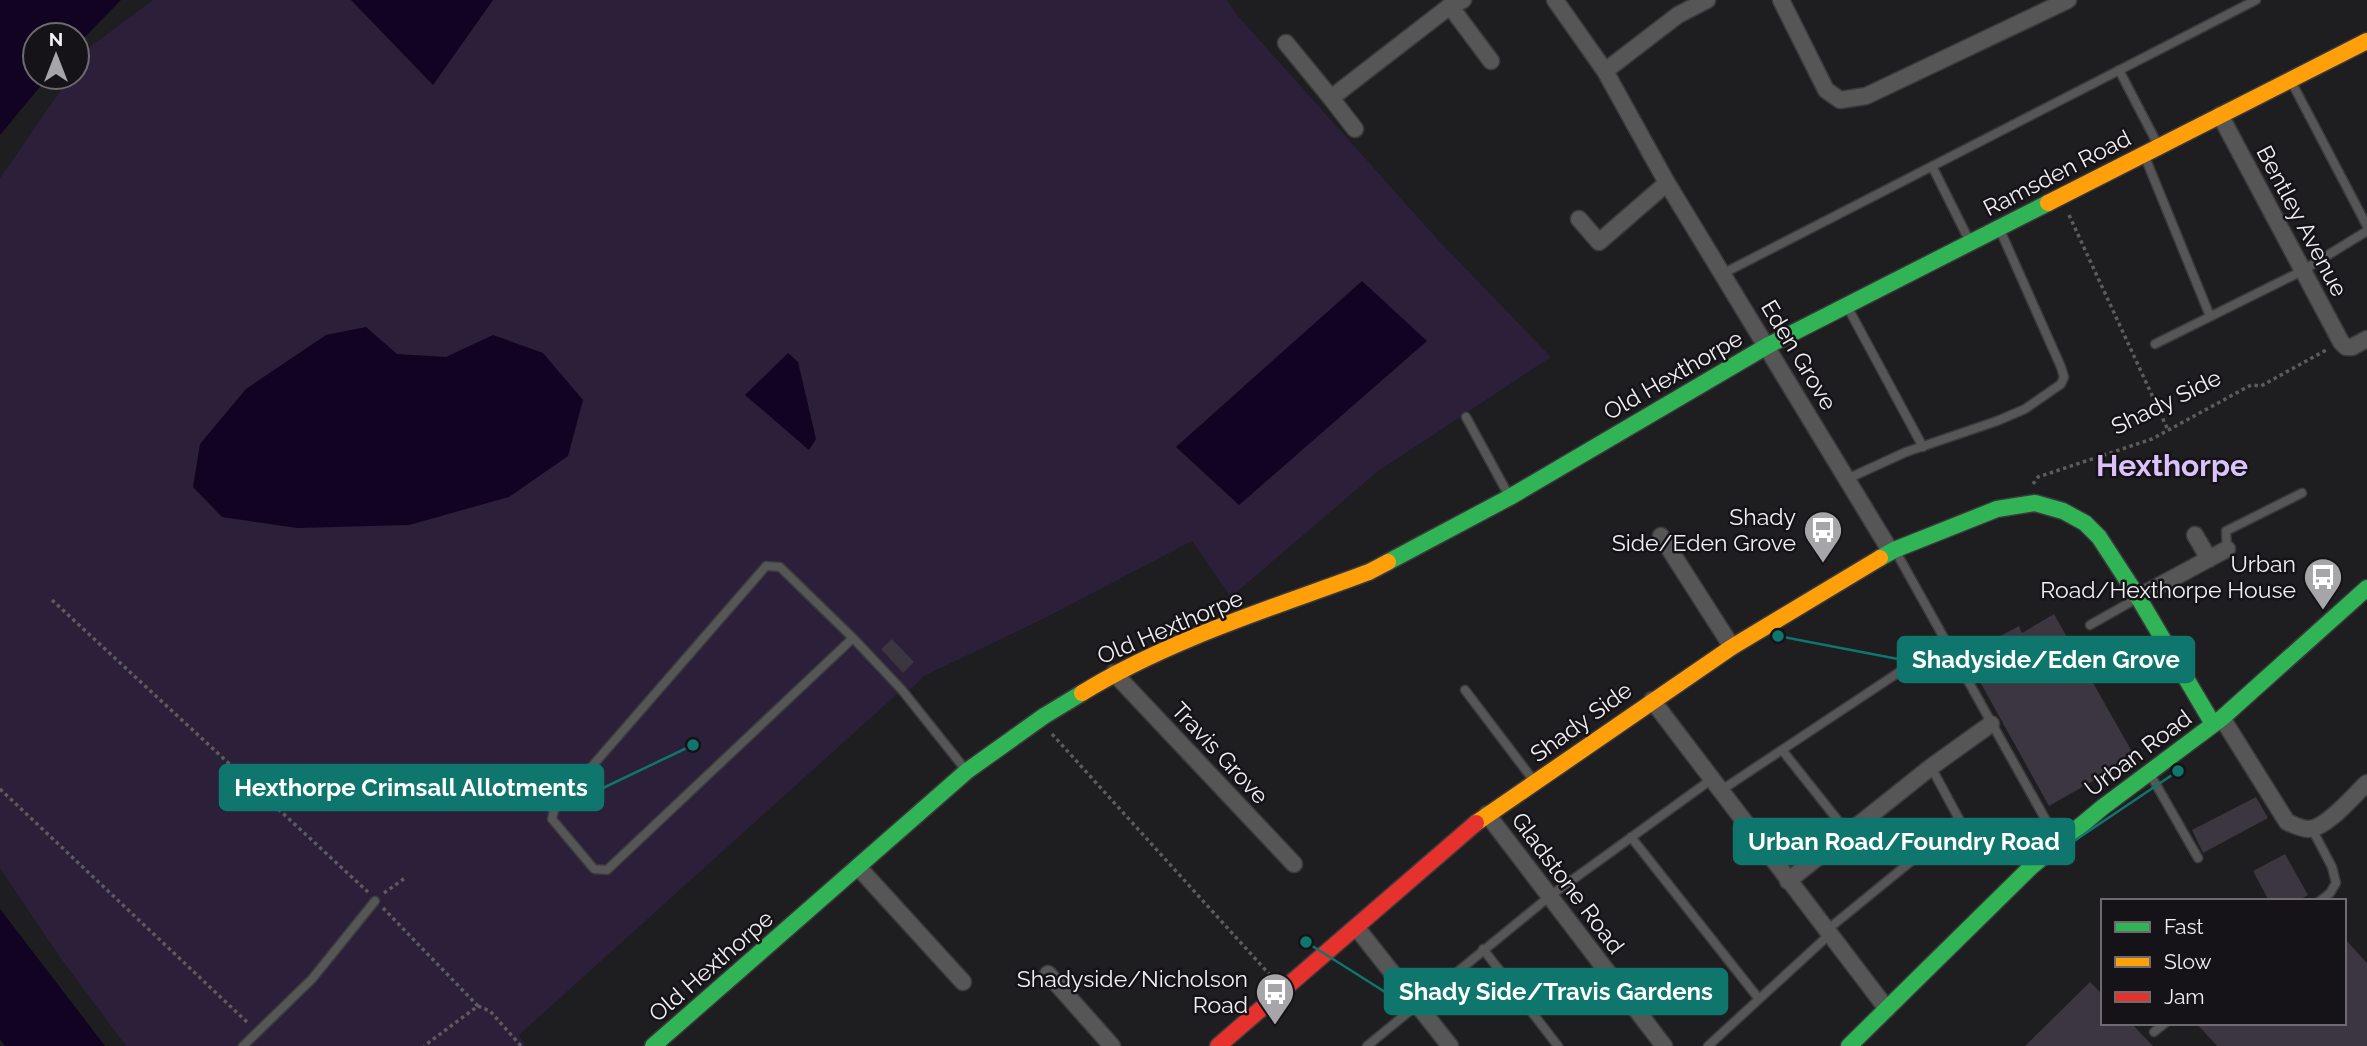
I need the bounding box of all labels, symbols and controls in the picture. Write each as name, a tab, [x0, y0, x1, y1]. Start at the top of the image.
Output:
north arrow	[21, 21, 91, 91]
text: N	[49, 28, 63, 50]
street label: Ramsden Road	[1979, 124, 2135, 221]
street label: Bentley Avenue	[2251, 141, 2354, 301]
street label: Eden Grove	[1756, 295, 1843, 415]
street label: Old Hexthorpe	[1599, 324, 1747, 425]
street label: Shady Side	[2107, 363, 2225, 440]
district label: Hexthorpe	[2096, 448, 2248, 483]
place label: Shady Side/Eden Grove	[1612, 503, 1796, 556]
bus stop icon: Shady Side/Eden Grove	[1802, 509, 1844, 564]
place label: Urban Road/Hexthorpe House	[2040, 550, 2296, 603]
bus stop icon: Urban Road/Hexthorpe House	[2302, 556, 2344, 611]
street label: Old Hexthorpe	[1093, 584, 1247, 669]
callout: Shadyside/Eden Grove	[1898, 637, 2194, 682]
text: Shadyside/Eden Grove	[1912, 645, 2180, 674]
street label: Shady Side	[1525, 676, 1637, 767]
street label: Travis Grove	[1166, 696, 1274, 809]
street label: Urban Road	[2079, 704, 2196, 801]
callout: Hexthorpe Crimsall Allotments	[220, 765, 603, 810]
text: Hexthorpe Crimsall Allotments	[234, 773, 588, 802]
street label: Gladstone Road	[1507, 807, 1630, 959]
callout: Urban Road/Foundry Road	[1734, 819, 2074, 864]
text: Urban Road/Foundry Road	[1748, 827, 2060, 856]
legend	[2101, 899, 2346, 1025]
street label: Old Hexthorpe	[643, 904, 778, 1027]
text: Fast	[2164, 914, 2204, 939]
text: Slow	[2164, 949, 2212, 974]
place label: Shadyside/Nicholson Road	[1017, 965, 1248, 1018]
callout: Shady Side/Travis Gardens	[1385, 969, 1727, 1014]
bus stop icon: Shadyside/Nicholson Road	[1254, 971, 1296, 1026]
text: Shady Side/Travis Gardens	[1399, 977, 1713, 1006]
text: Jam	[2164, 984, 2205, 1009]

